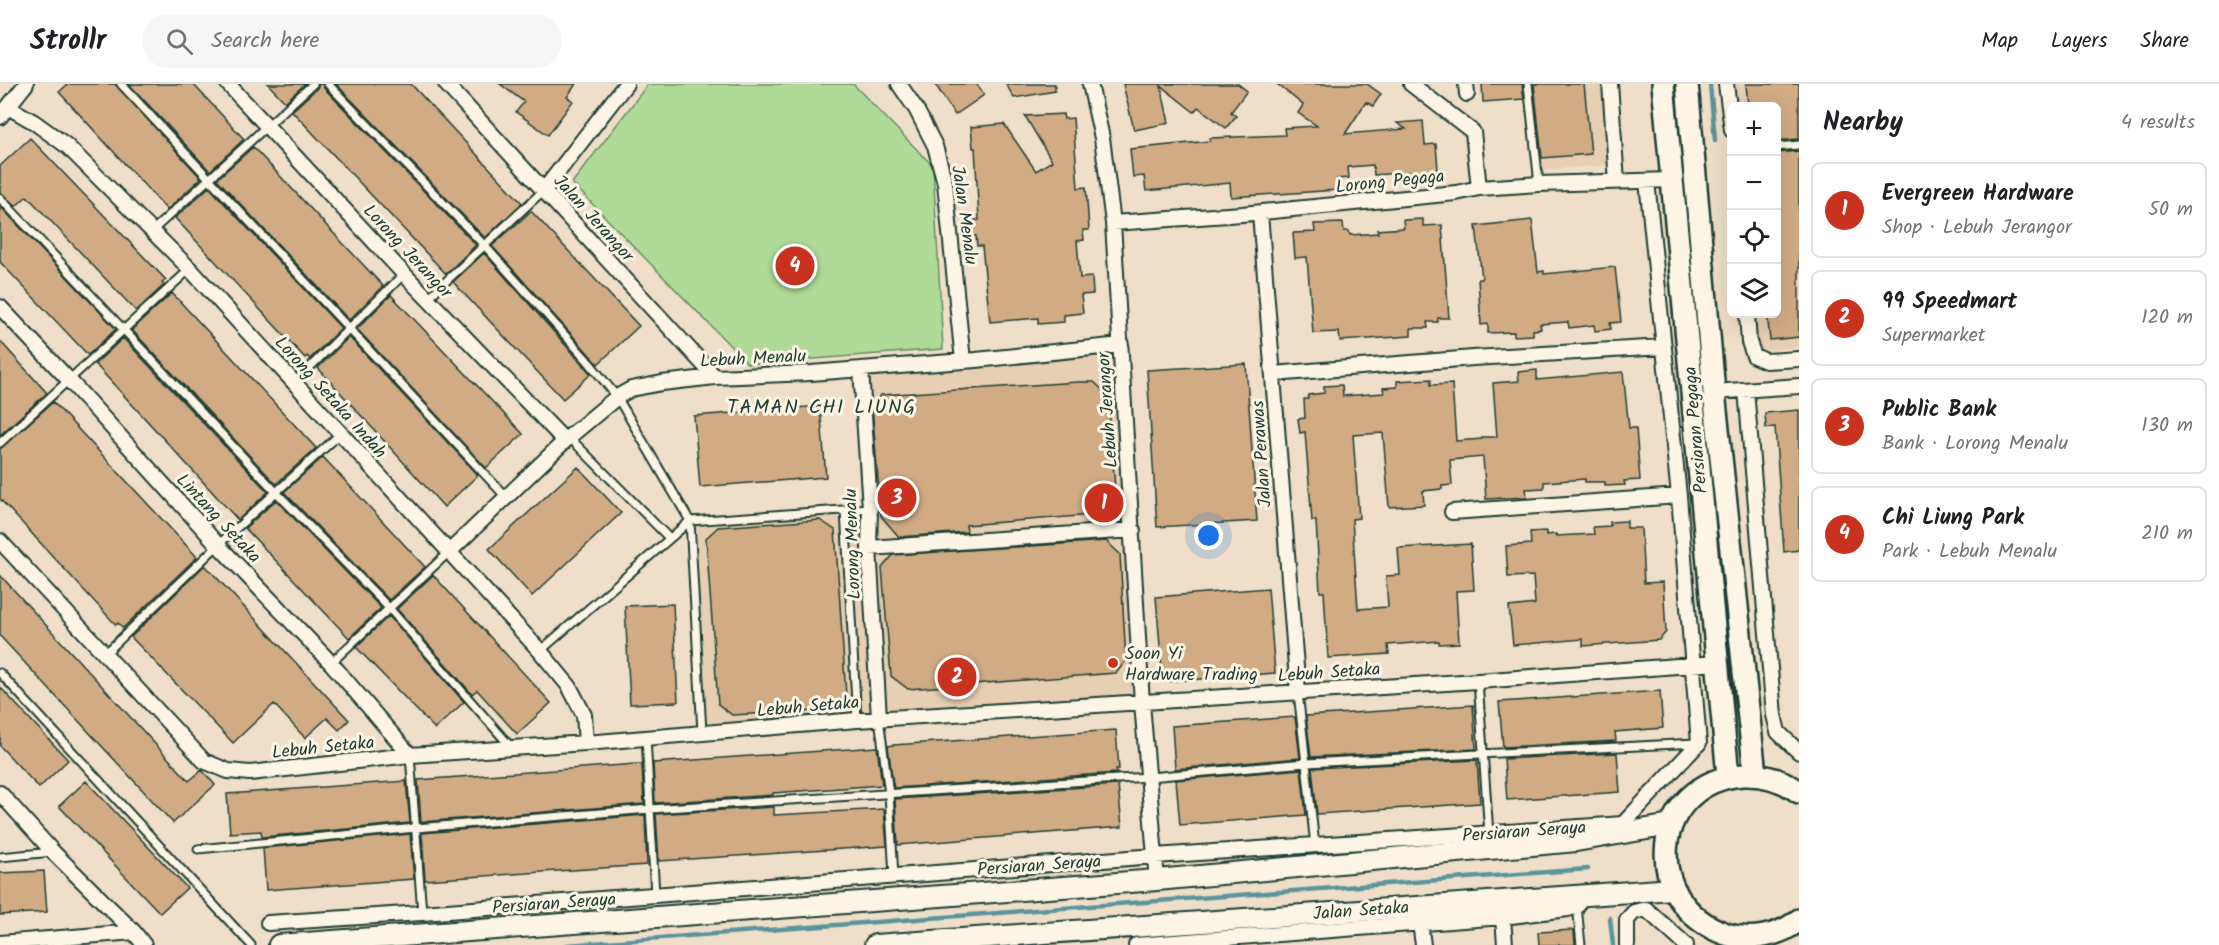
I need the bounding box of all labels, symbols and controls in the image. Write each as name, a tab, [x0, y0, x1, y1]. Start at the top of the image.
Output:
search box	[142, 14, 562, 68]
text: Strollr	[30, 19, 106, 64]
text: Search here	[211, 24, 320, 59]
icon: search	[163, 25, 196, 58]
text: Map	[1981, 25, 2018, 58]
text: Layers	[2051, 25, 2107, 58]
text: Share	[2140, 25, 2189, 58]
map controls	[1727, 102, 1781, 318]
button: +	[1727, 102, 1781, 156]
text: Nearby	[1823, 102, 1903, 144]
text: 4 results	[2121, 107, 2195, 139]
button: −	[1727, 156, 1781, 210]
street label: Lorong Pegaga	[1334, 162, 1446, 203]
street label: Jalan Menalu	[942, 164, 985, 267]
street label: Jalan Jerangor	[545, 169, 641, 270]
text: Evergreen Hardware	[1882, 177, 2074, 212]
text: 1	[1841, 194, 1848, 226]
text: 50 m	[2148, 194, 2193, 226]
street label: Lorong Jerangor	[355, 198, 459, 307]
button: locate	[1727, 210, 1781, 264]
text: Shop · Lebuh Jerangor	[1882, 212, 2072, 244]
pin: 4	[776, 244, 814, 288]
button: layers	[1727, 264, 1781, 318]
text: 99 Speedmart	[1882, 285, 2017, 320]
text: 2	[1839, 302, 1850, 334]
text: 120 m	[2141, 302, 2193, 334]
text: Supermarket	[1882, 320, 1985, 352]
street label: Lorong Setaka Indah	[267, 330, 393, 466]
street label: Lebuh Menalu	[699, 342, 807, 377]
street label: Lebuh Jerangor	[1090, 350, 1127, 469]
street label: Persiaran Pegaga	[1677, 365, 1716, 495]
district label: TAMAN CHI LIUNG	[727, 392, 917, 424]
text: Public Bank	[1882, 393, 1996, 428]
street label: Jalan Perawas	[1244, 399, 1281, 508]
text: 3	[1839, 410, 1850, 442]
text: 130 m	[2141, 410, 2193, 442]
text: Bank · Lorong Menalu	[1882, 428, 2068, 460]
street label: Lintang Setaka	[168, 467, 268, 571]
pin: 3	[878, 476, 916, 520]
pin: 1	[1084, 480, 1124, 526]
street label: Lorong Menalu	[837, 488, 870, 600]
text: Chi Liung Park	[1882, 501, 2024, 536]
text: 4	[1839, 518, 1850, 550]
text: 210 m	[2141, 518, 2193, 550]
your location	[1194, 521, 1223, 550]
text: Park · Lebuh Menalu	[1882, 536, 2057, 568]
place label: Soon Yi Hardware Trading	[1125, 640, 1258, 690]
pin: 2	[938, 654, 976, 700]
street label: Lebuh Setaka	[1277, 655, 1381, 692]
marker: Soon Yi Hardware Trading	[1106, 656, 1120, 670]
street label: Lebuh Setaka	[756, 689, 861, 726]
street label: Lebuh Setaka	[270, 729, 376, 768]
street label: Persiaran Seraya	[1461, 814, 1587, 851]
street label: Persiaran Seraya	[976, 848, 1102, 885]
street label: Persiaran Seraya	[491, 886, 617, 923]
street label: Jalan Setaka	[1312, 894, 1410, 929]

